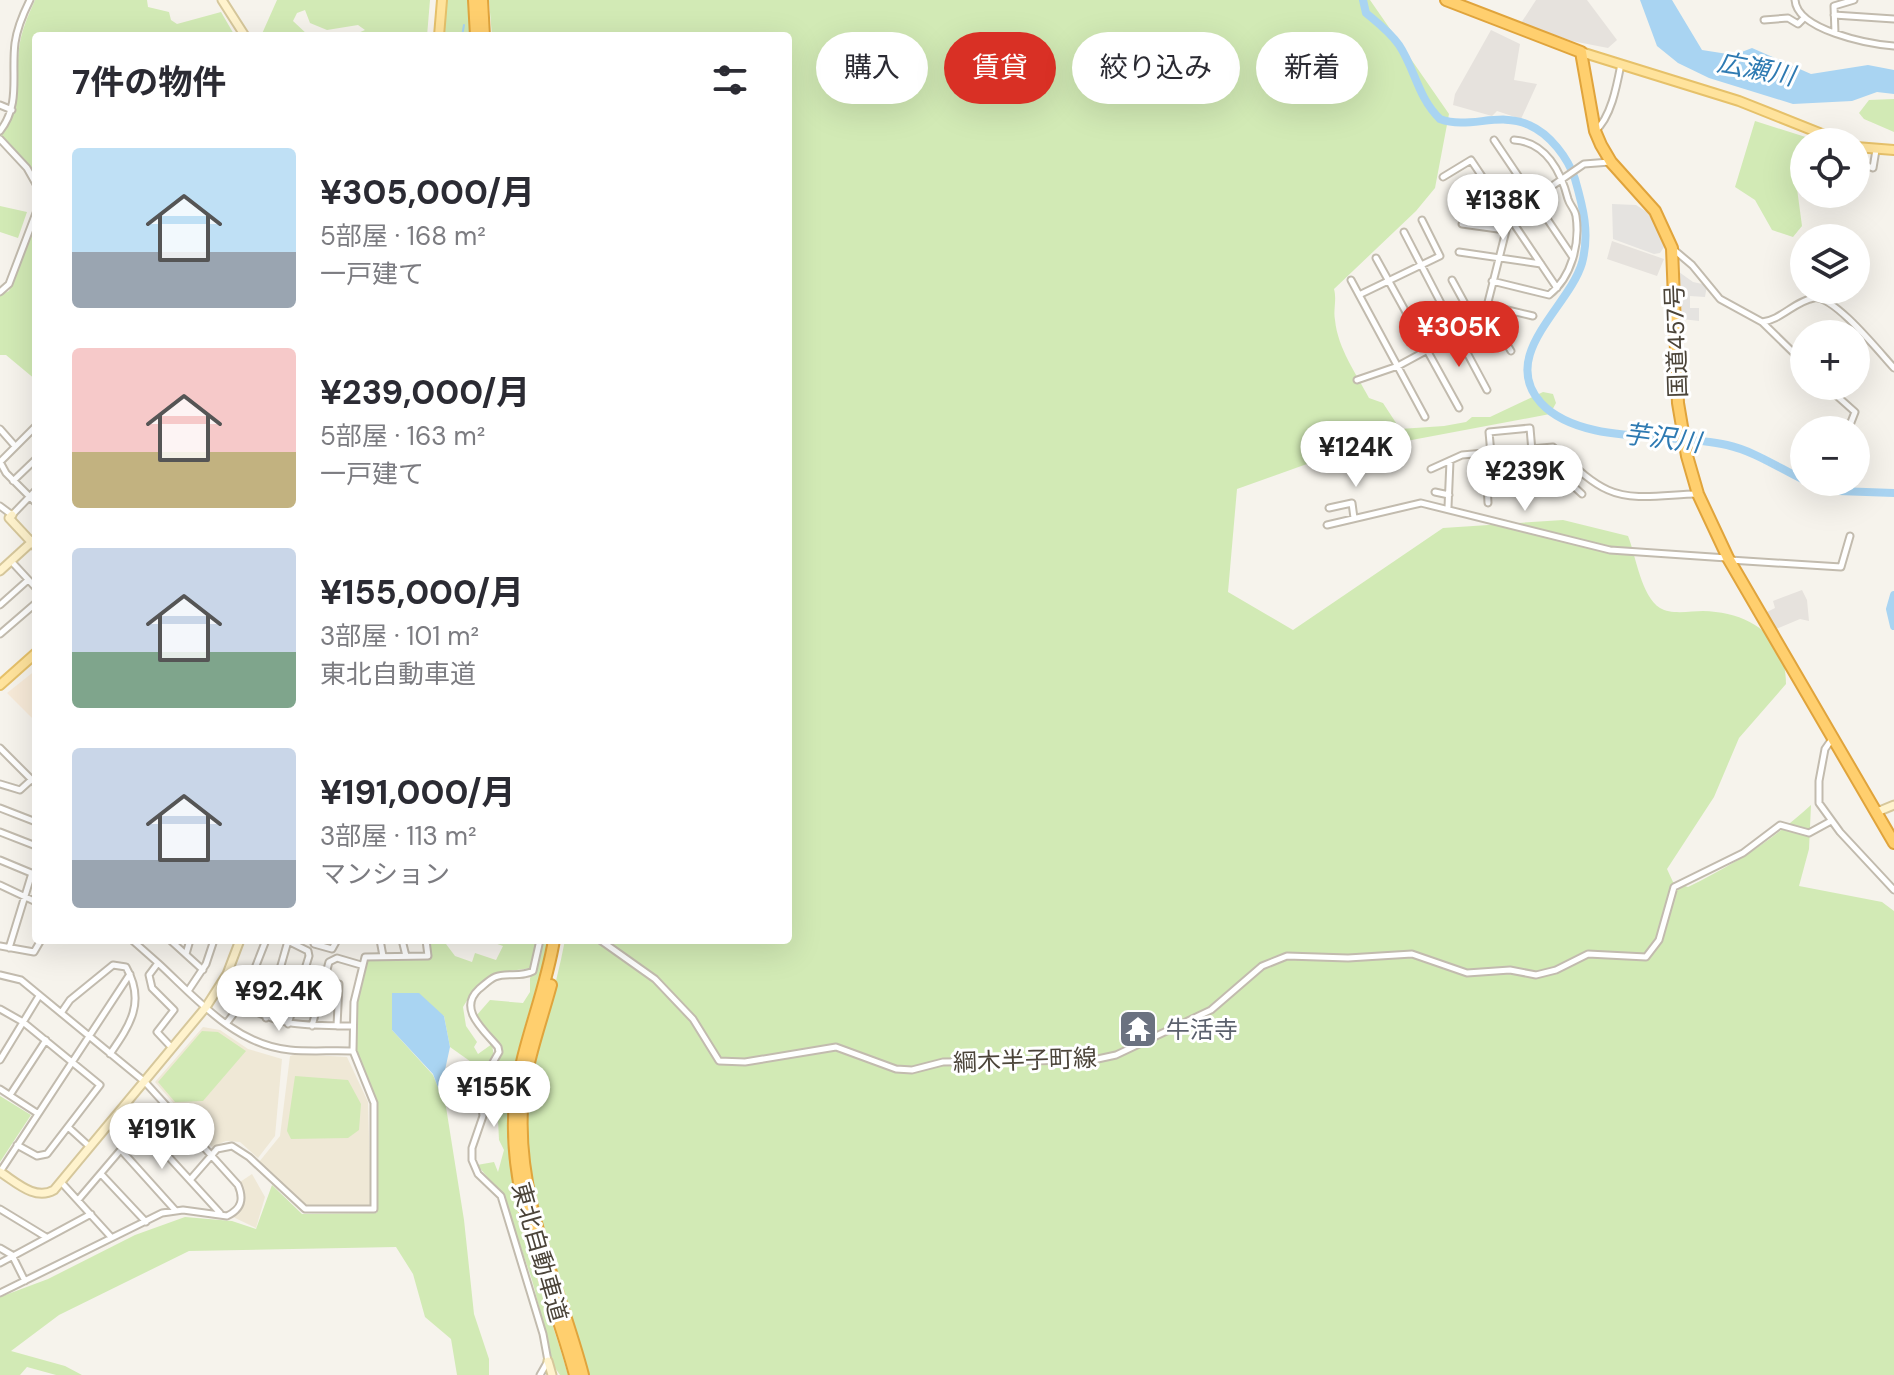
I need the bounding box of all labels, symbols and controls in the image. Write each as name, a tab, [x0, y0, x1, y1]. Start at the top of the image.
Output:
chip: 購入	[816, 32, 928, 104]
chip: 賃貸	[944, 32, 1056, 104]
chip: 絞り込み	[1072, 32, 1240, 104]
chip: 新着	[1256, 32, 1368, 104]
water label: 広瀬川	[1714, 45, 1800, 94]
icon: filters	[708, 58, 752, 102]
text: 7件の物件	[72, 60, 226, 105]
map controls	[1790, 128, 1870, 496]
button: locate	[1790, 128, 1870, 208]
text: ¥305,000/月	[320, 170, 535, 215]
pin: ¥138K	[1447, 174, 1559, 242]
icon: home	[136, 180, 232, 276]
text: ¥138K	[1465, 183, 1541, 217]
text: 5部屋 · 168 m²	[320, 219, 486, 253]
button: layers	[1790, 224, 1870, 304]
text: 一戸建て	[320, 257, 424, 291]
street label: 国道457号	[1659, 284, 1693, 398]
pin: ¥305K	[1403, 301, 1515, 369]
text: ¥305K	[1417, 310, 1501, 344]
button: +	[1790, 320, 1870, 400]
text: ¥239,000/月	[320, 370, 530, 415]
icon: home	[136, 380, 232, 476]
water label: 芋沢川	[1621, 416, 1706, 460]
button: −	[1790, 416, 1870, 496]
text: 5部屋 · 163 m²	[320, 419, 485, 453]
pin: ¥124K	[1300, 421, 1412, 489]
text: ¥124K	[1318, 430, 1394, 464]
pin: ¥239K	[1469, 445, 1581, 513]
text: ¥239K	[1485, 454, 1565, 488]
text: 一戸建て	[320, 457, 424, 491]
text: ¥155,000/月	[320, 570, 524, 615]
icon: home	[136, 580, 232, 676]
text: 3部屋 · 101 m²	[320, 619, 479, 653]
text: 東北自動車道	[320, 657, 476, 691]
text: ¥191,000/月	[320, 770, 516, 815]
icon: home	[136, 780, 232, 876]
text: 3部屋 · 113 m²	[320, 819, 477, 853]
text: マンション	[320, 857, 450, 891]
pin: ¥92.4K	[214, 965, 344, 1033]
text: ¥92.4K	[235, 974, 323, 1008]
temple icon: 牛活寺	[1117, 1008, 1159, 1050]
place label: 牛活寺	[1166, 1014, 1238, 1045]
street label: 綱木半子町線	[953, 1042, 1097, 1078]
pin: ¥155K	[438, 1061, 550, 1129]
text: ¥155K	[456, 1070, 532, 1104]
pin: ¥191K	[106, 1103, 218, 1171]
text: ¥191K	[127, 1112, 197, 1146]
street label: 東北自動車道	[505, 1179, 575, 1325]

